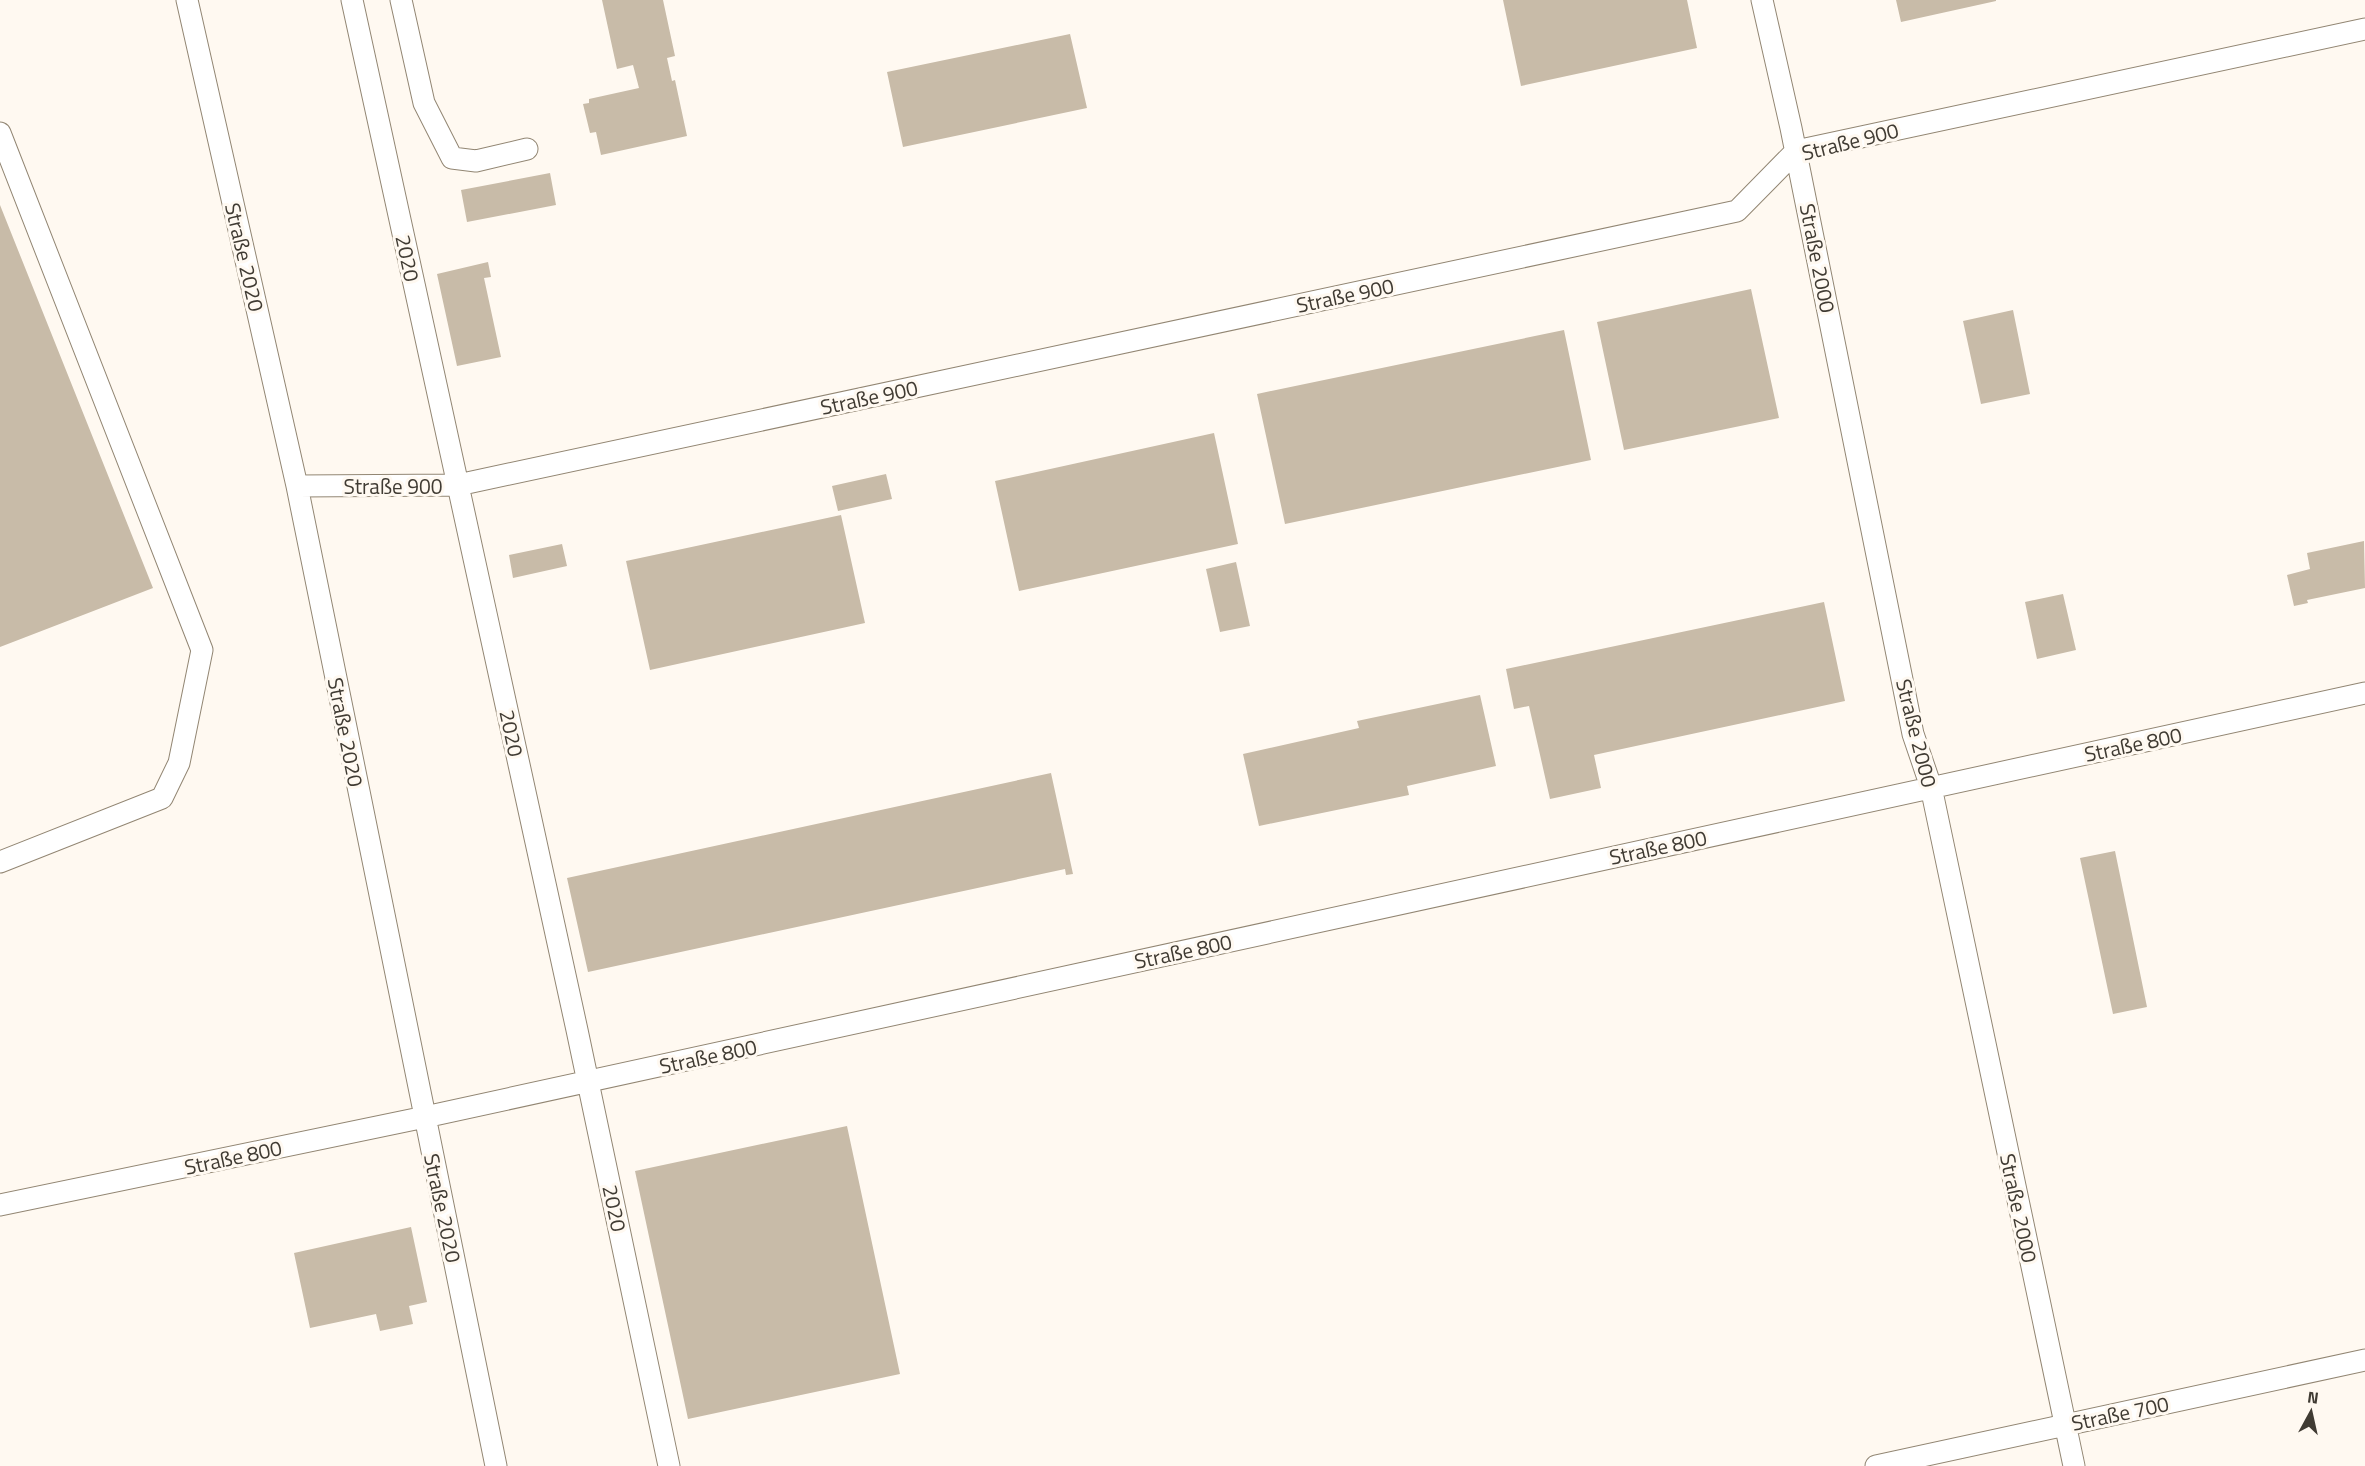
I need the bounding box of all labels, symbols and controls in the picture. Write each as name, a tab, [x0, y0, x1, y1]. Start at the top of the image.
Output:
street label: Straße 900	[1798, 114, 1902, 168]
street label: Straße 2020	[217, 199, 273, 315]
street label: Straße 2000	[1792, 201, 1844, 315]
street label: 2020	[387, 232, 429, 284]
street label: Straße 900	[1293, 269, 1397, 321]
street label: Straße 900	[817, 371, 921, 423]
street label: Straße 900	[344, 470, 442, 502]
street label: Straße 2020	[320, 675, 372, 789]
street label: Straße 2000	[1888, 675, 1946, 791]
street label: 2020	[491, 707, 533, 759]
street label: Straße 800	[2081, 718, 2185, 770]
street label: Straße 800	[1606, 821, 1710, 873]
street label: Straße 800	[1131, 925, 1235, 977]
street label: Straße 800	[656, 1030, 760, 1082]
street label: Straße 800	[181, 1131, 285, 1183]
street label: Straße 2020	[416, 1151, 470, 1265]
street label: Straße 2000	[1992, 1151, 2046, 1265]
street label: 2020	[594, 1182, 636, 1234]
north arrow	[2281, 1382, 2341, 1442]
text: N	[2306, 1384, 2320, 1410]
street label: Straße 700	[2068, 1387, 2172, 1439]

